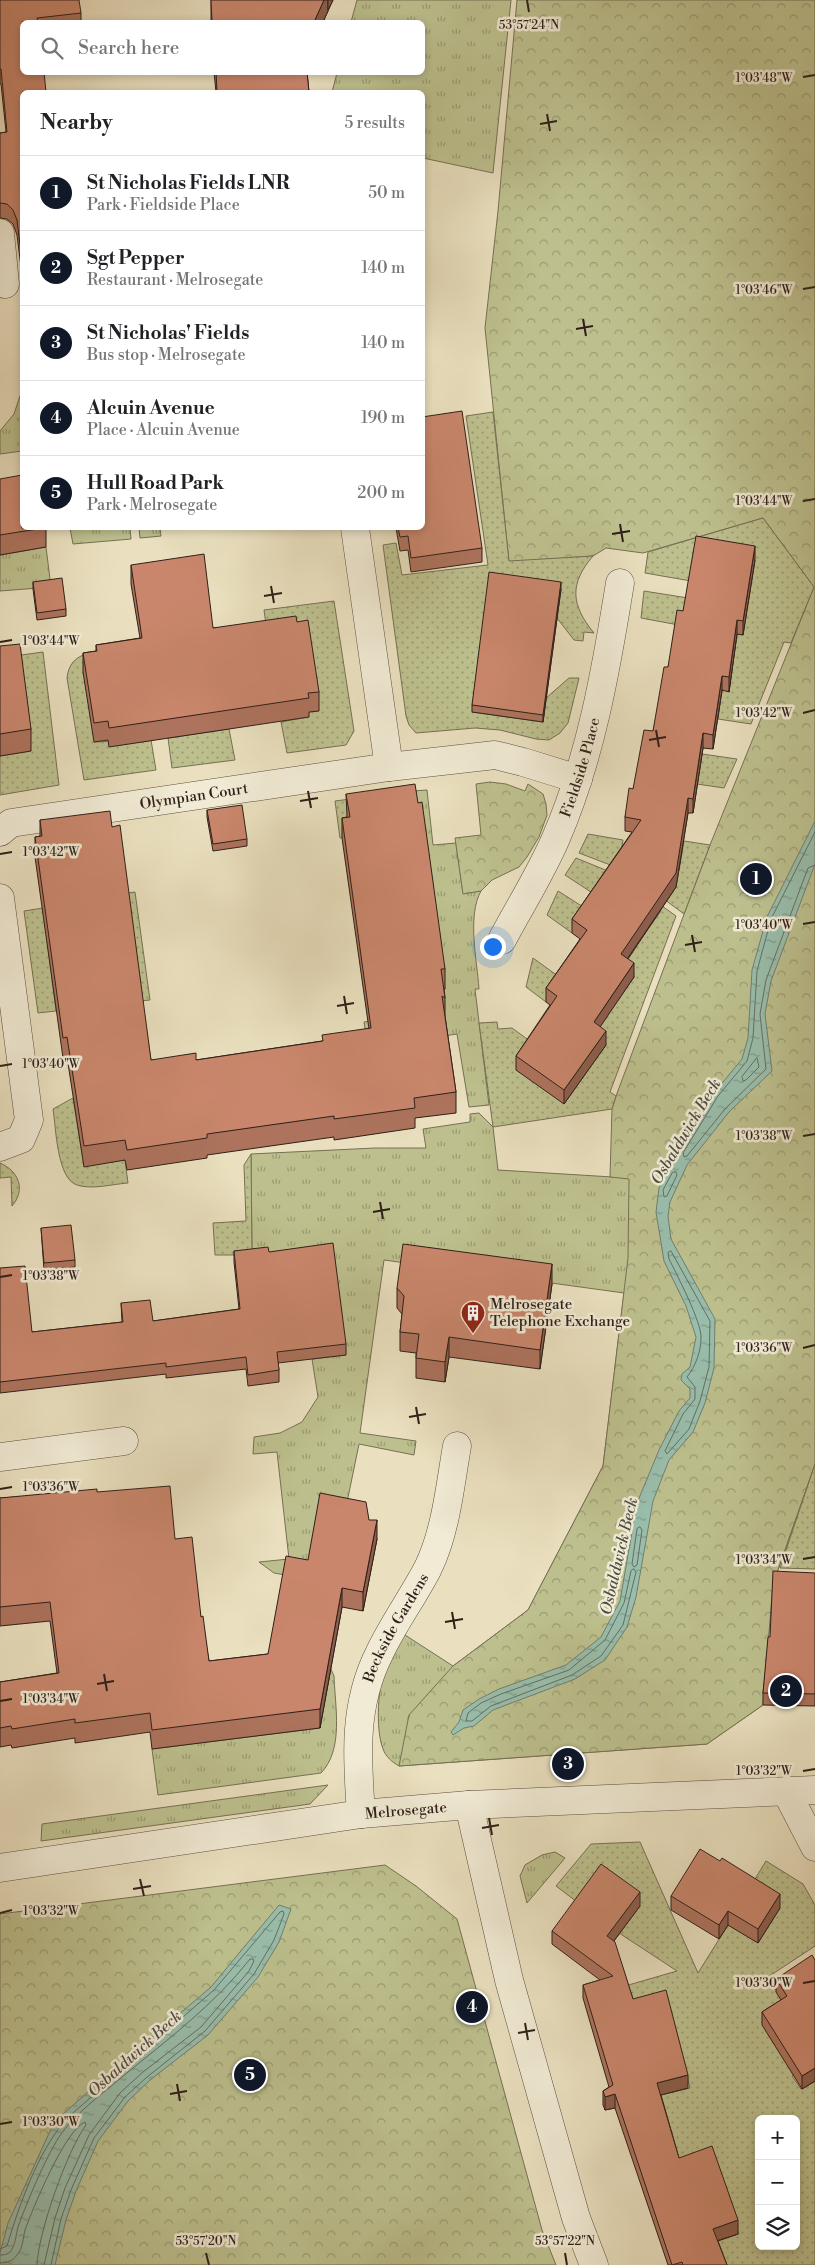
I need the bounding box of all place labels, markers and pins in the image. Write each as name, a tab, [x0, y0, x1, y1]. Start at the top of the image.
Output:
pin: 1	[740, 860, 772, 898]
place label: Melrosegate Telephone Exchange	[490, 1295, 630, 1331]
building icon: Melrosegate Telephone Exchange	[460, 1300, 486, 1334]
pin: 2	[770, 1672, 802, 1710]
pin: 3	[552, 1745, 584, 1783]
pin: 4	[456, 1988, 488, 2026]
pin: 5	[234, 2056, 266, 2094]

